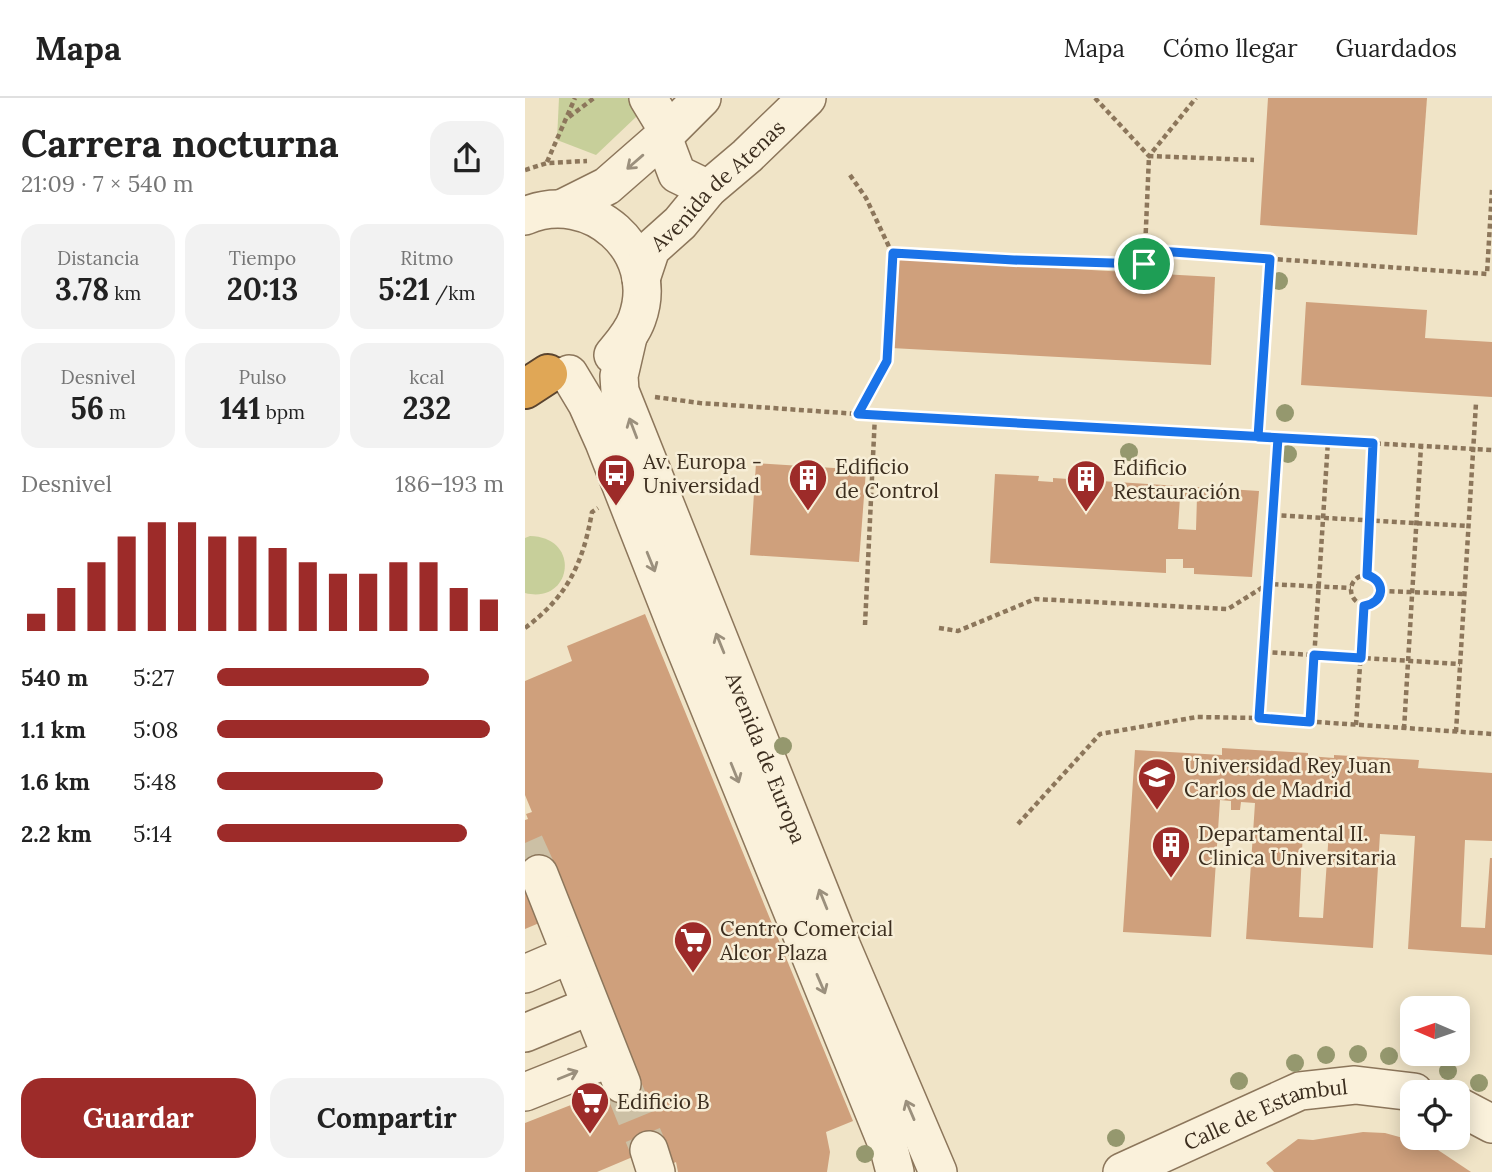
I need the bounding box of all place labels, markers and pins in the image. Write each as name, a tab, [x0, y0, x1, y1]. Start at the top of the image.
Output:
pin	[1114, 234, 1174, 294]
place label: Av. Europa - Universidad	[642, 448, 762, 499]
bus stop icon: Av. Europa - Universidad	[595, 452, 637, 507]
place label: Edificio de Control	[835, 453, 939, 504]
place label: Edificio Restauración	[1113, 454, 1241, 505]
building icon: Edificio de Control	[787, 457, 829, 512]
building icon: Edificio Restauración	[1065, 458, 1107, 513]
place label: Universidad Rey Juan Carlos de Madrid	[1184, 752, 1392, 803]
school or university icon: Universidad Rey Juan Carlos de Madrid	[1136, 756, 1178, 811]
place label: Departamental II. Clinica Universitaria	[1198, 820, 1397, 871]
building icon: Departamental II. Clinica Universitaria	[1150, 824, 1192, 879]
place label: Centro Comercial Alcor Plaza	[719, 915, 893, 966]
supermarket icon: Centro Comercial Alcor Plaza	[672, 919, 714, 974]
supermarket icon: Edificio B	[569, 1080, 611, 1135]
place label: Edificio B	[617, 1088, 710, 1115]

